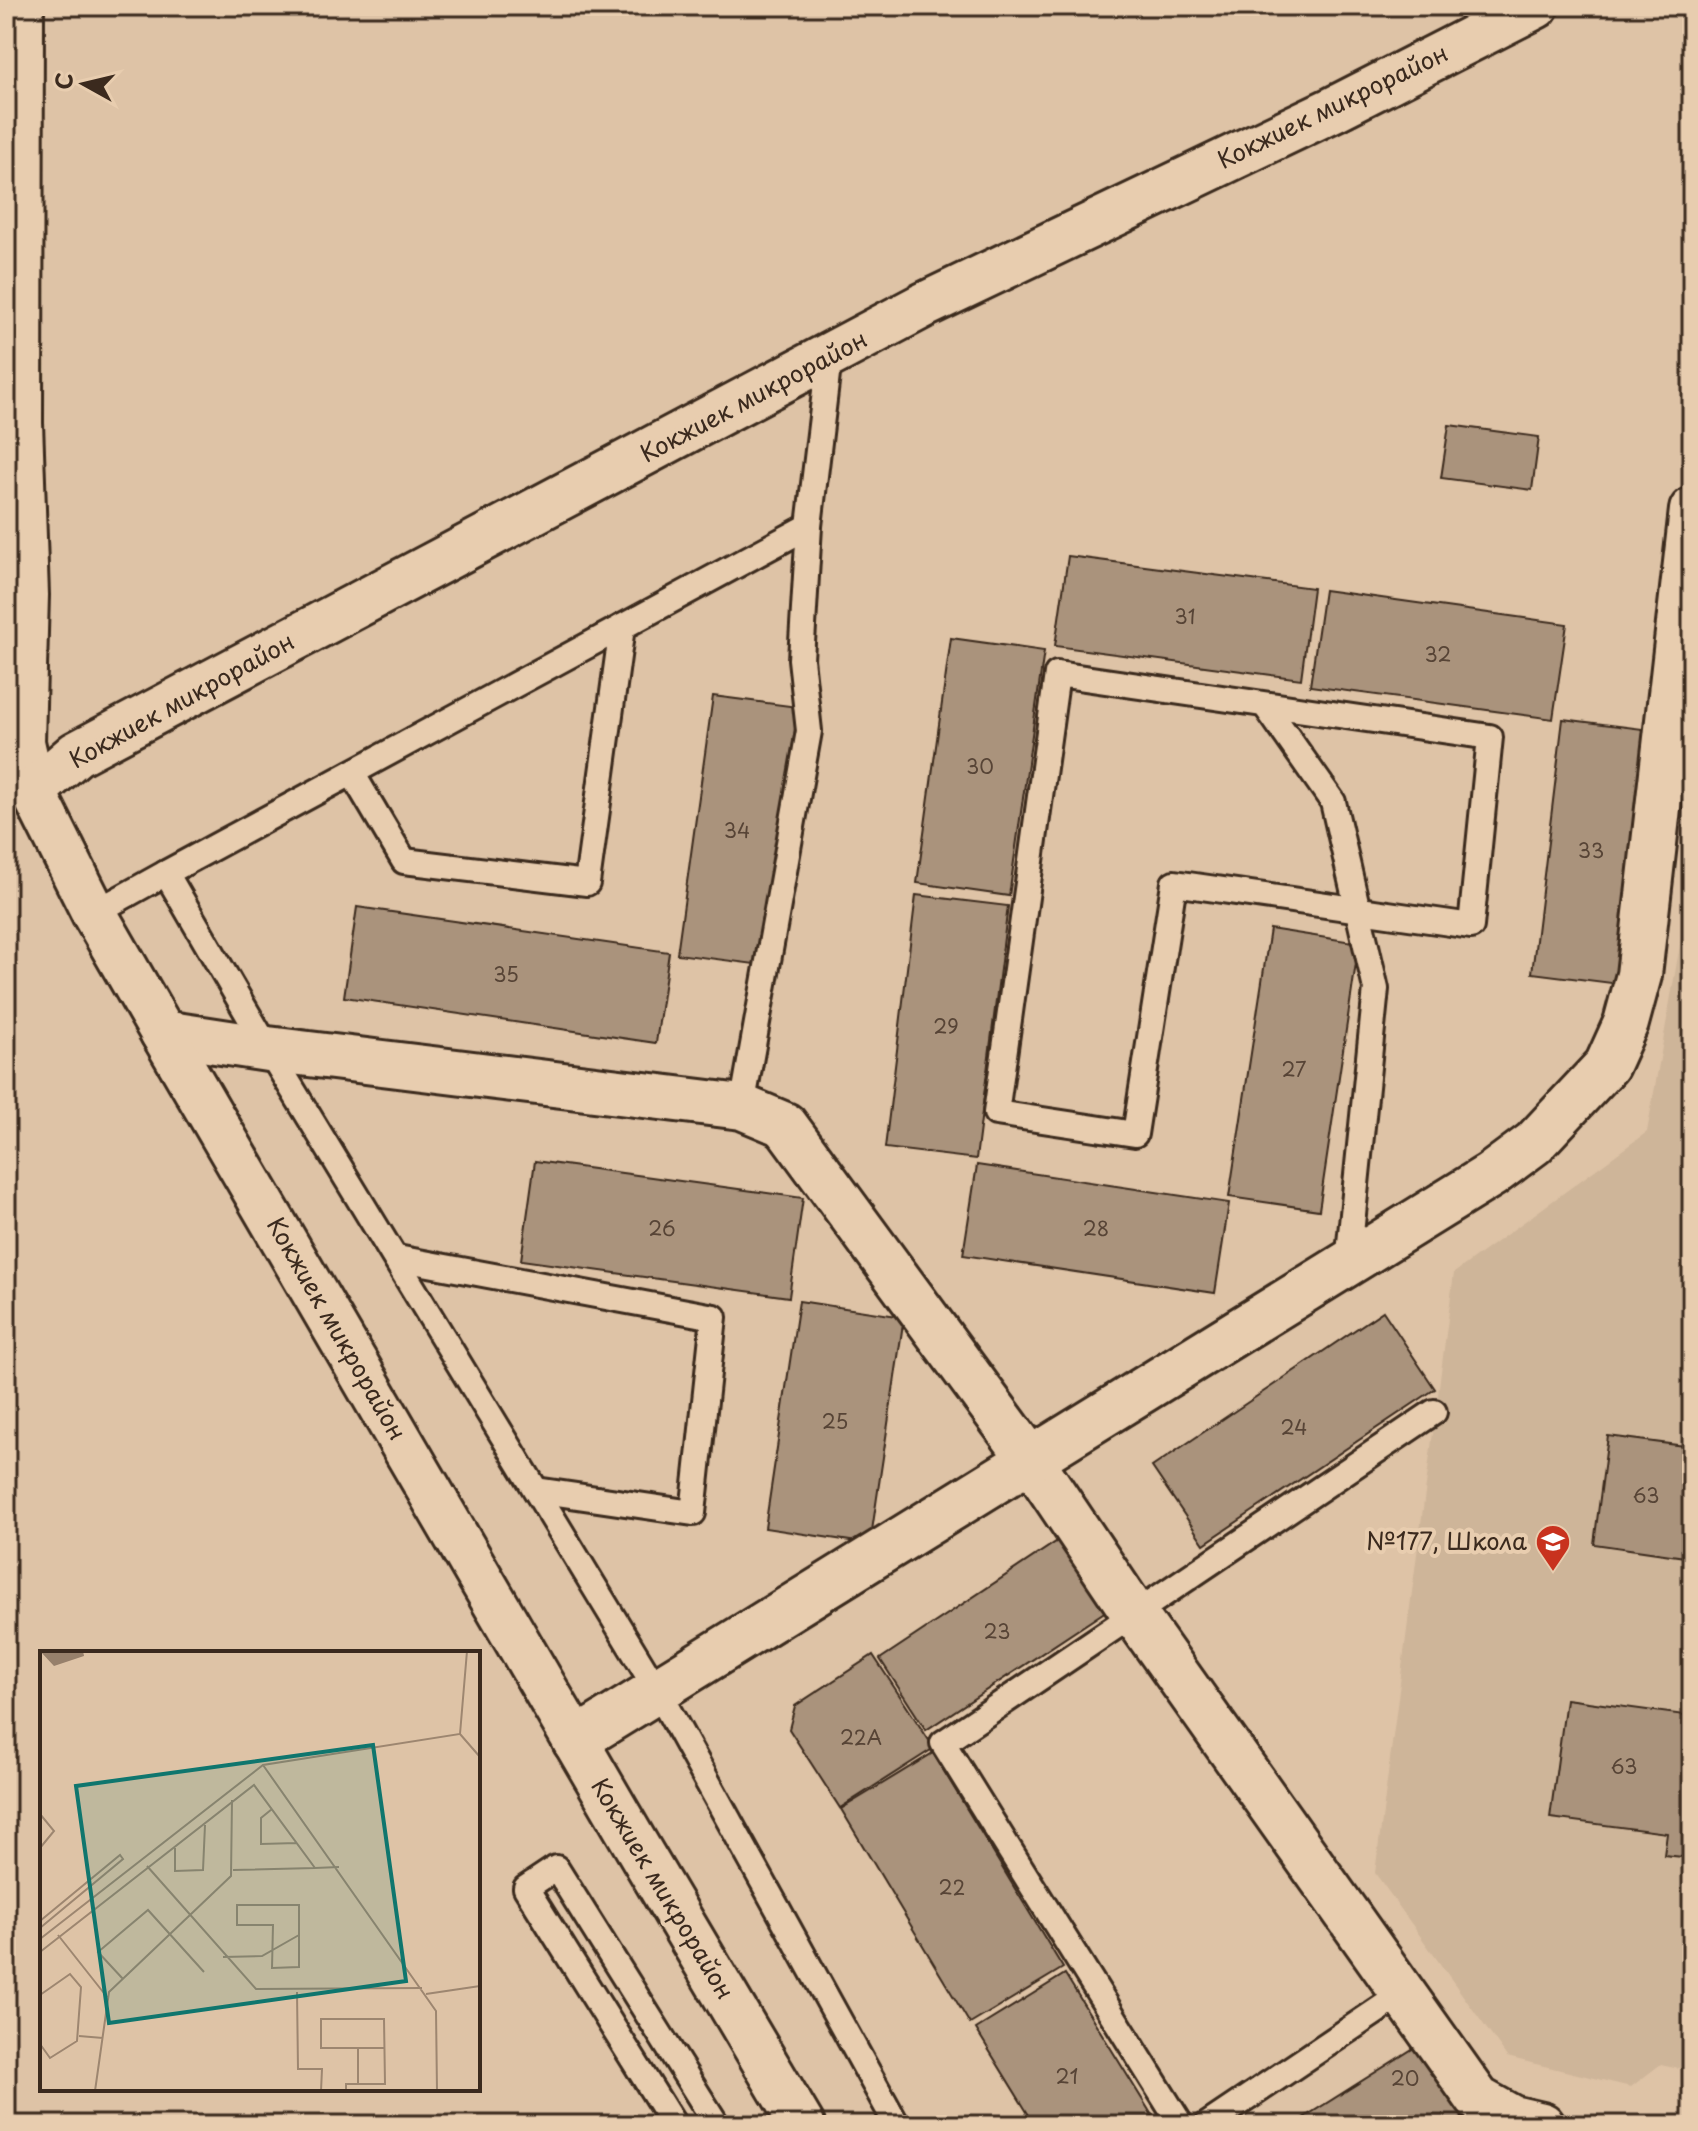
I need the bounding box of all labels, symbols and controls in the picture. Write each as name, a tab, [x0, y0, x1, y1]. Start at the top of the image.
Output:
street label: Кокжиек микрорайон	[1211, 34, 1453, 177]
north arrow	[44, 44, 124, 124]
text: С	[45, 71, 80, 91]
street label: Кокжиек микрорайон	[633, 320, 873, 470]
house number: 31	[1175, 601, 1195, 631]
street label: Кокжиек микрорайон	[62, 622, 300, 776]
house number: 32	[1425, 639, 1451, 669]
house number: 30	[966, 751, 994, 781]
house number: 34	[724, 815, 750, 845]
house number: 33	[1578, 835, 1604, 865]
house number: 35	[493, 959, 519, 989]
house number: 29	[933, 1011, 959, 1041]
house number: 27	[1282, 1054, 1306, 1084]
street label: Кокжиек микрорайон	[259, 1210, 416, 1446]
house number: 26	[648, 1213, 676, 1243]
house number: 28	[1083, 1213, 1109, 1243]
house number: 25	[822, 1406, 848, 1436]
house number: 24	[1281, 1412, 1307, 1442]
house number: 63	[1633, 1480, 1659, 1510]
place label: №177, Школа	[1366, 1522, 1527, 1558]
school or university icon: №177, Школа	[1534, 1523, 1572, 1573]
house number: 23	[983, 1616, 1011, 1646]
inset map	[40, 1651, 480, 2091]
house number: 22А	[840, 1722, 882, 1752]
house number: 63	[1611, 1751, 1637, 1781]
street label: Кокжиек микрорайон	[583, 1771, 744, 2005]
house number: 22	[939, 1872, 965, 1902]
house number: 21	[1055, 2061, 1079, 2091]
house number: 20	[1391, 2063, 1419, 2093]

